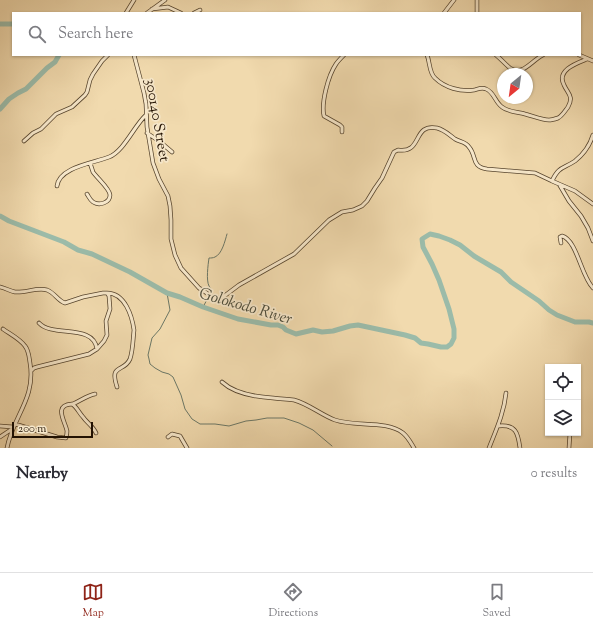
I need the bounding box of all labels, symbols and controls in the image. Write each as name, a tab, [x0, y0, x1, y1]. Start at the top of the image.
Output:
search box	[12, 12, 581, 56]
icon: search	[26, 23, 48, 45]
text: Search here	[58, 24, 133, 45]
north arrow	[497, 68, 533, 104]
street label: 300140 Street	[139, 77, 174, 163]
water label: Golokodo River	[196, 283, 295, 332]
map controls	[545, 364, 581, 436]
button: locate	[545, 364, 581, 400]
button: layers	[545, 400, 581, 436]
scale bar	[12, 420, 93, 439]
text: 200 m	[18, 421, 46, 437]
text: Nearby	[16, 462, 68, 486]
text: 0 results	[531, 465, 577, 483]
tab: Map	[82, 581, 104, 621]
tab: Directions	[269, 581, 318, 621]
tab: Saved	[483, 581, 511, 621]

